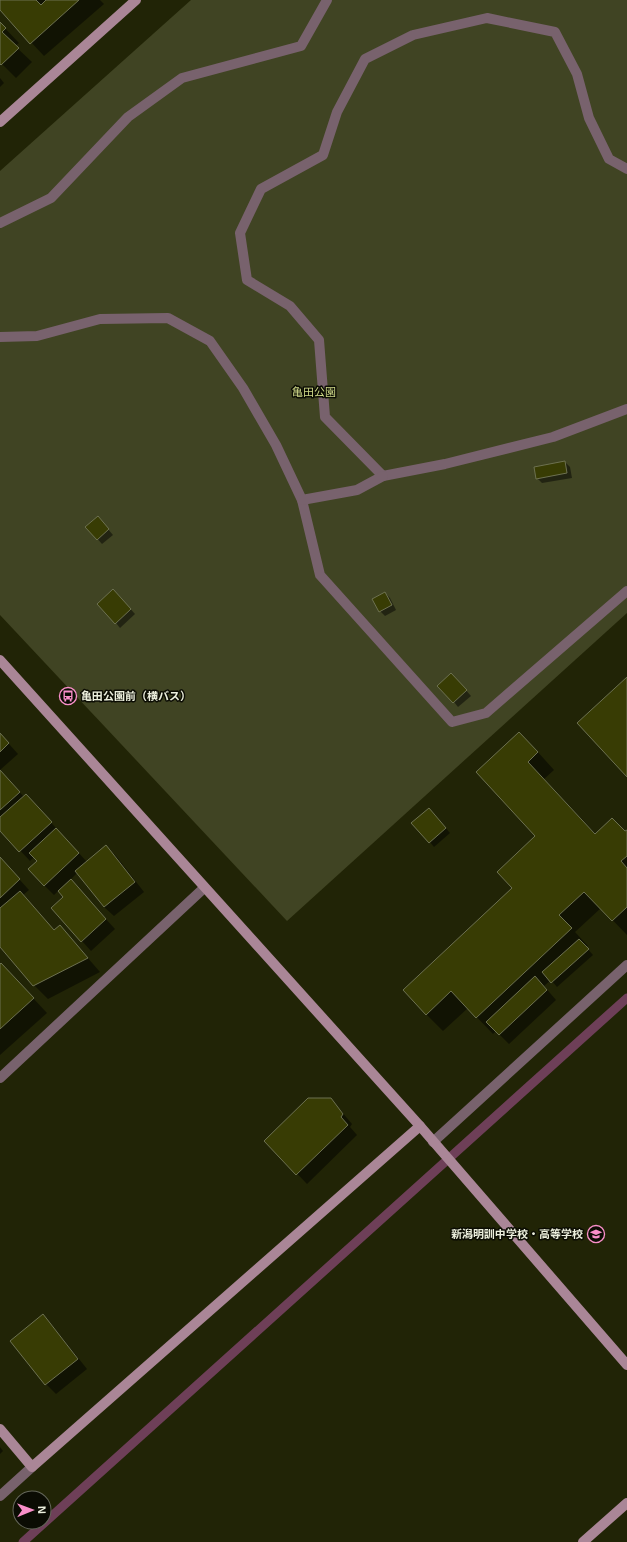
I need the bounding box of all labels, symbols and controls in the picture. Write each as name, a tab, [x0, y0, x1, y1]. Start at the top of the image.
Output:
park label: 亀田公園	[292, 386, 336, 398]
bus stop icon: 亀田公園前（横バス）	[58, 686, 78, 706]
place label: 亀田公園前（横バス）	[81, 690, 191, 702]
school or university icon: 新潟明訓中学校・高等学校	[586, 1224, 606, 1244]
place label: 新潟明訓中学校・高等学校	[451, 1228, 583, 1240]
north arrow	[12, 1490, 52, 1530]
text: N	[36, 1506, 48, 1514]

